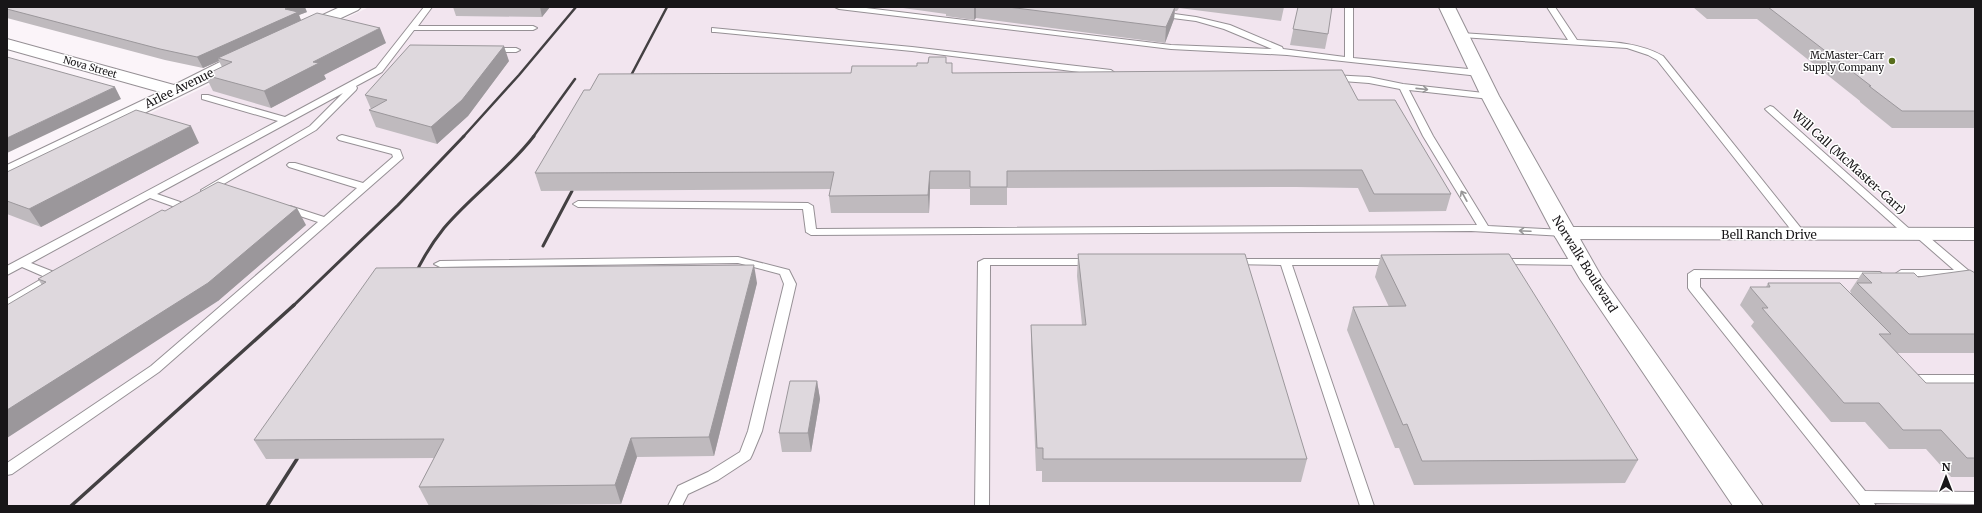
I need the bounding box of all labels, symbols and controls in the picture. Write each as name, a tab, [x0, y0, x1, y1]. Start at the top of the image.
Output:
place label: McMaster-Carr Supply Company	[1803, 49, 1884, 74]
street label: Nova Street	[62, 53, 119, 81]
marker: McMaster-Carr Supply Company	[1887, 56, 1897, 66]
street label: Arlee Avenue	[141, 65, 216, 112]
one-way arrow	[1415, 86, 1428, 93]
street label: Will Call (McMaster-Carr)	[1788, 106, 1909, 217]
one-way arrow	[1460, 190, 1468, 202]
street label: Norwalk Boulevard	[1549, 213, 1621, 315]
one-way arrow	[1519, 227, 1532, 235]
street label: Bell Ranch Drive	[1721, 227, 1817, 242]
north arrow	[1926, 457, 1966, 497]
text: N	[1942, 460, 1951, 474]

